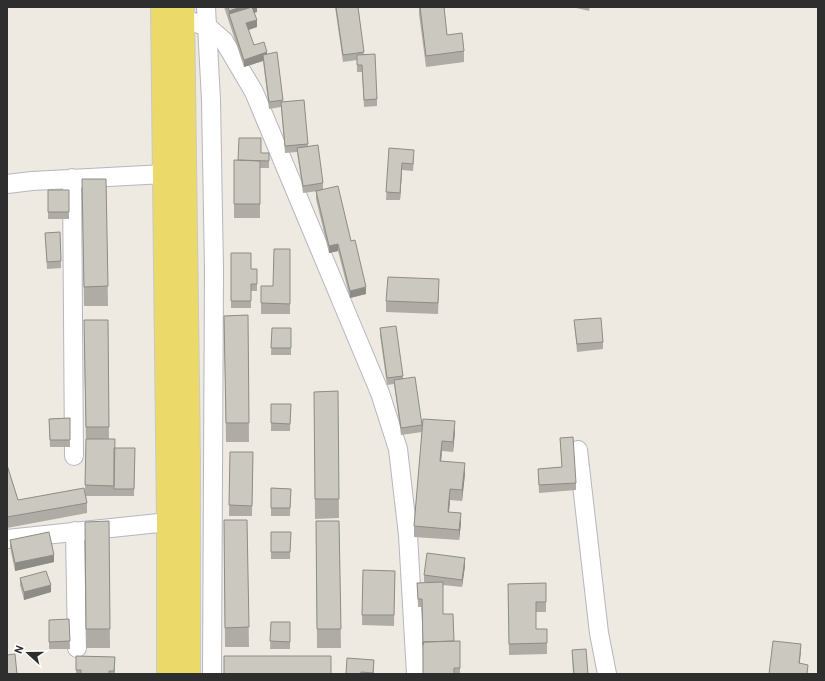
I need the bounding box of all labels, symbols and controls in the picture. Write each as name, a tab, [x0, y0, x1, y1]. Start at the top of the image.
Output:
north arrow	[8, 633, 48, 673]
text: N	[12, 644, 28, 656]

